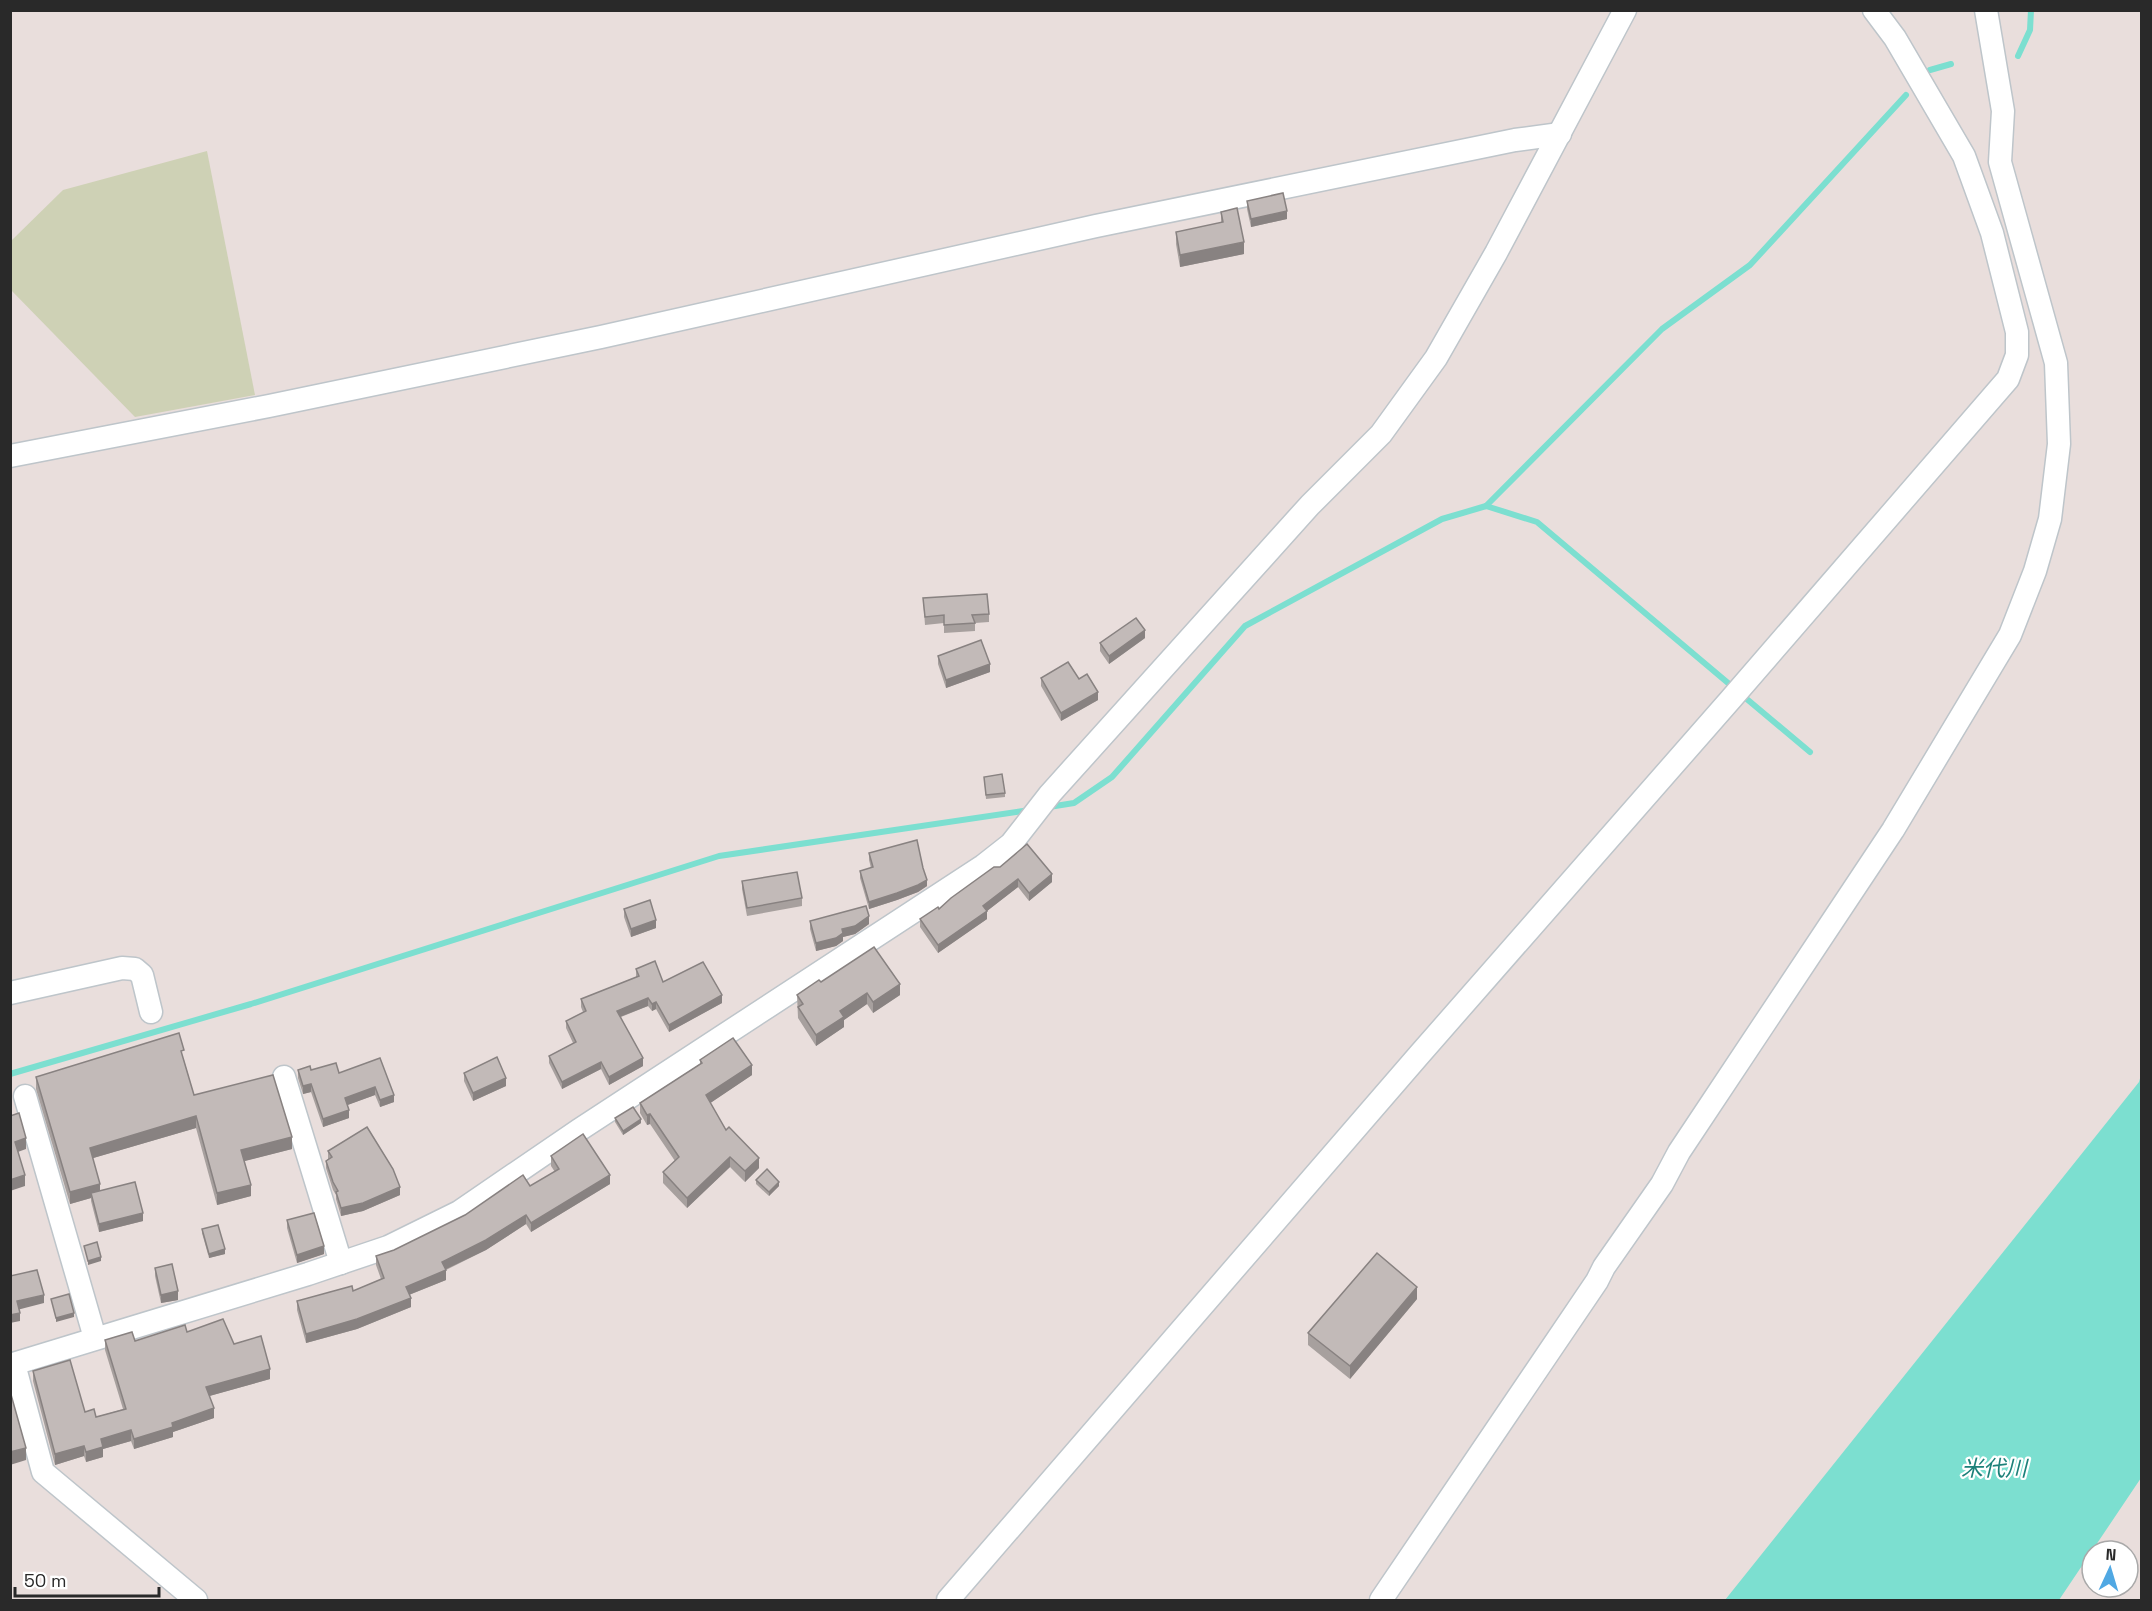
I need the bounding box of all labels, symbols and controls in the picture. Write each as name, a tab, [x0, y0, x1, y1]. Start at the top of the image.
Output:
water label: 米代川	[1961, 1454, 2029, 1482]
north arrow	[2080, 1539, 2140, 1599]
text: N	[2105, 1544, 2117, 1565]
scale bar	[15, 1560, 159, 1598]
text: 50 m	[24, 1569, 66, 1592]

